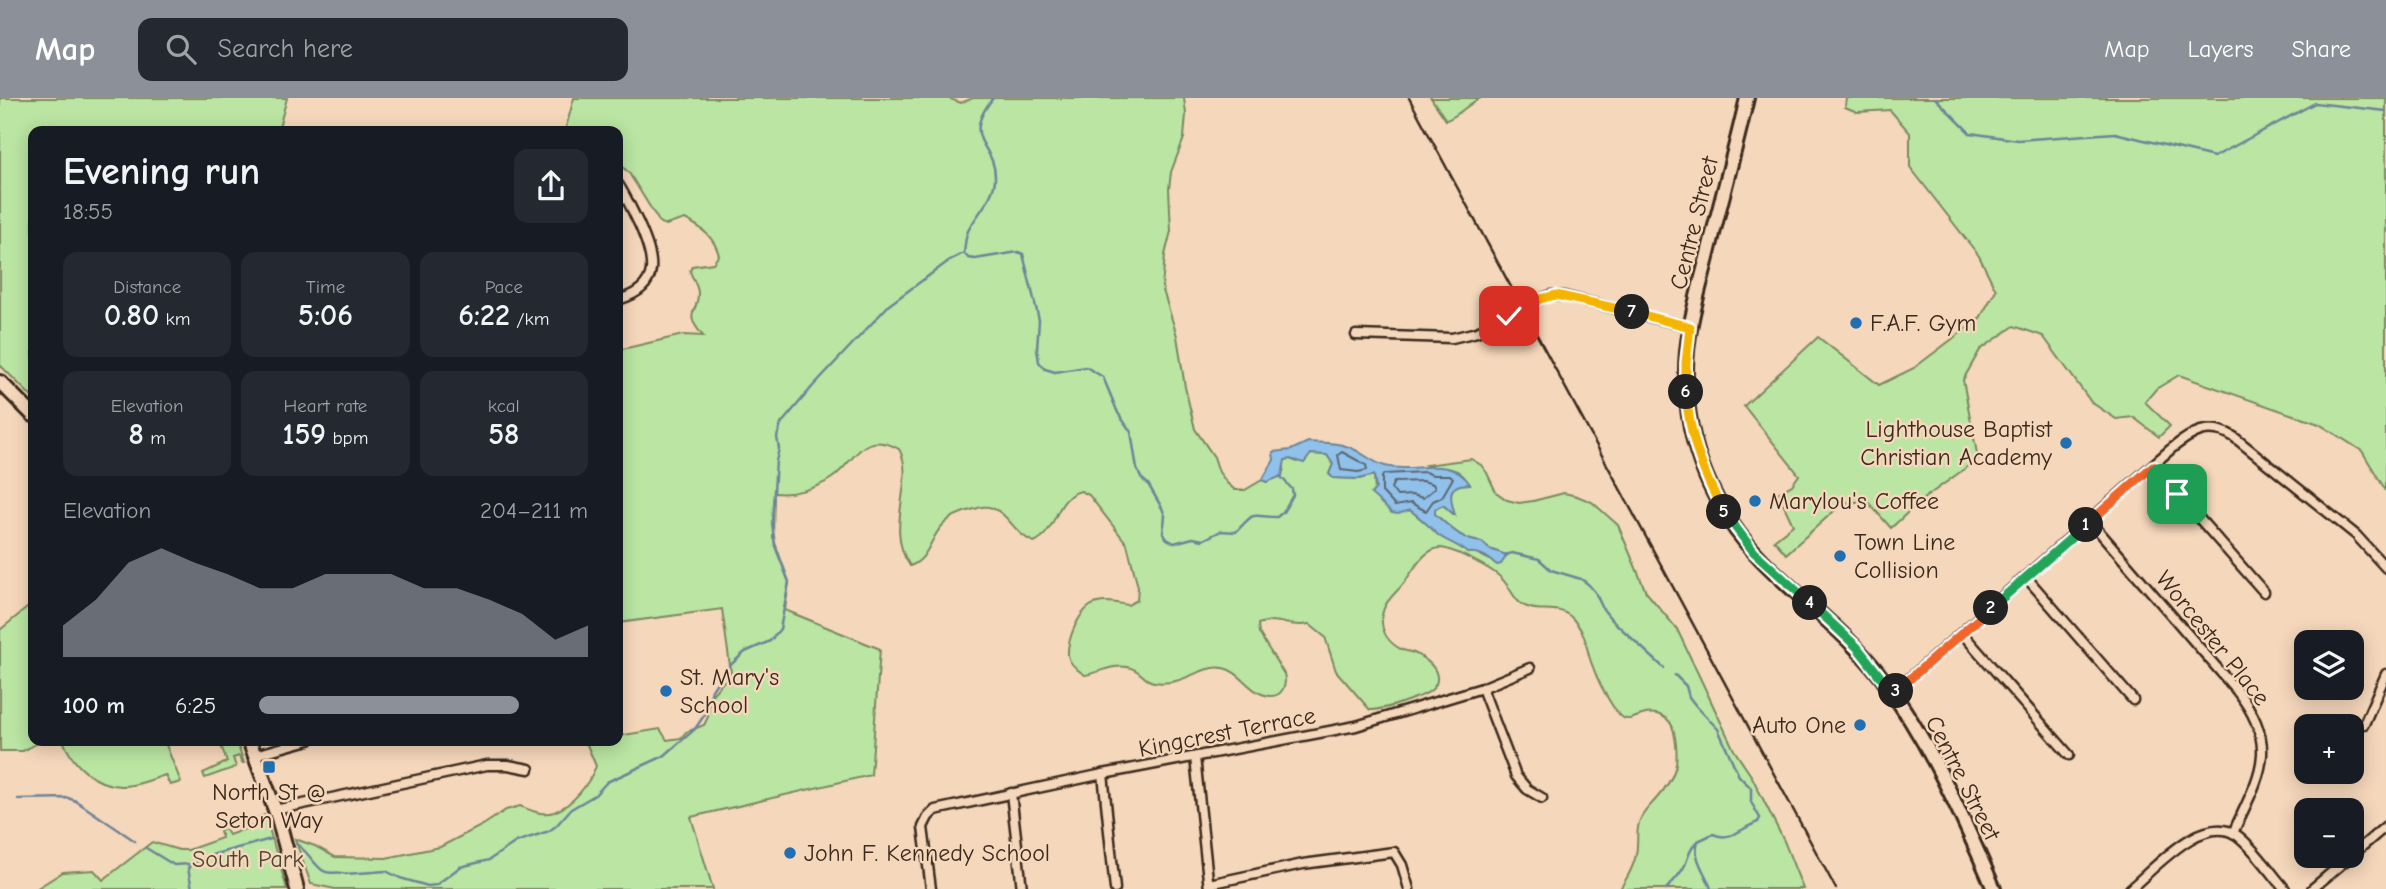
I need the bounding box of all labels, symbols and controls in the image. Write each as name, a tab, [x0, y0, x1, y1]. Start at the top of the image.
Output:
search box	[138, 18, 628, 81]
text: Map	[35, 30, 96, 68]
icon: search	[162, 30, 200, 68]
text: Search here	[218, 34, 353, 64]
text: Map	[2104, 35, 2150, 63]
text: Layers	[2188, 35, 2253, 63]
text: Share	[2291, 35, 2351, 63]
button: share	[514, 149, 588, 223]
text: Evening run	[63, 150, 260, 194]
street label: Centre Street	[1664, 152, 1724, 292]
text: 18:55	[63, 198, 113, 225]
text: Distance	[113, 276, 181, 298]
text: Time	[306, 276, 345, 298]
text: Pace	[485, 276, 523, 298]
pin	[1479, 286, 1539, 346]
pin: 7	[1614, 294, 1650, 330]
icon: check	[1490, 297, 1528, 335]
text: 0.80	[104, 298, 159, 333]
text: 5:06	[298, 298, 353, 333]
text: 6:22	[458, 298, 510, 333]
text: 7	[1627, 300, 1636, 322]
text: km	[159, 308, 190, 330]
text: /km	[510, 308, 549, 330]
place label: F.A.F. Gym	[1870, 309, 1976, 337]
marker: F.A.F. Gym	[1848, 315, 1864, 331]
pin: 6	[1668, 374, 1704, 410]
text: 6	[1681, 380, 1690, 402]
text: Elevation	[111, 395, 184, 417]
text: Heart rate	[284, 395, 367, 417]
text: kcal	[488, 395, 520, 417]
place label: Lighthouse Baptist Christian Academy	[1860, 415, 2053, 471]
text: 8	[128, 417, 144, 452]
text: 159	[283, 417, 326, 452]
text: 58	[488, 417, 519, 452]
text: m	[144, 427, 166, 449]
text: bpm	[326, 427, 368, 449]
marker: Lighthouse Baptist Christian Academy	[2058, 435, 2074, 451]
pin	[2147, 464, 2207, 524]
icon: arrive	[2158, 475, 2196, 513]
place label: Marylou's Coffee	[1769, 487, 1939, 515]
marker: Marylou's Coffee	[1747, 493, 1763, 509]
pin: 5	[1706, 494, 1742, 530]
text: Elevation	[63, 497, 151, 524]
text: 204–211 m	[480, 497, 588, 524]
text: 5	[1718, 500, 1729, 522]
pin: 1	[2068, 508, 2104, 542]
text: 1	[2082, 513, 2089, 535]
place label: Town Line Collision	[1854, 528, 1955, 584]
marker: Town Line Collision	[1832, 548, 1848, 564]
street label: Worcester Place	[2150, 565, 2276, 711]
pin: 4	[1792, 586, 1828, 620]
pin: 2	[1974, 590, 2008, 626]
text: 4	[1805, 591, 1814, 613]
text: 2	[1986, 596, 1995, 618]
map controls	[2294, 630, 2364, 868]
button: layers	[2294, 630, 2364, 700]
place label: St. Mary's School	[680, 663, 779, 719]
pin: 3	[1878, 674, 1913, 708]
text: 3	[1891, 679, 1900, 701]
marker: St. Mary's School	[658, 683, 674, 699]
text: 100 m	[63, 692, 125, 719]
text: 6:25	[175, 692, 216, 719]
street label: Kingcrest Terrace	[1136, 701, 1318, 763]
place label: Auto One	[1752, 711, 1846, 739]
street label: Centre Street	[1920, 711, 2007, 846]
button: +	[2294, 714, 2364, 784]
marker: Auto One	[1852, 717, 1868, 733]
marker: North St @ Seton Way	[261, 759, 277, 775]
place label: North St @ Seton Way	[212, 778, 326, 834]
button: −	[2294, 798, 2364, 868]
place label: John F. Kennedy School	[804, 839, 1050, 867]
park label: South Park	[192, 845, 304, 873]
marker: John F. Kennedy School	[782, 845, 798, 861]

